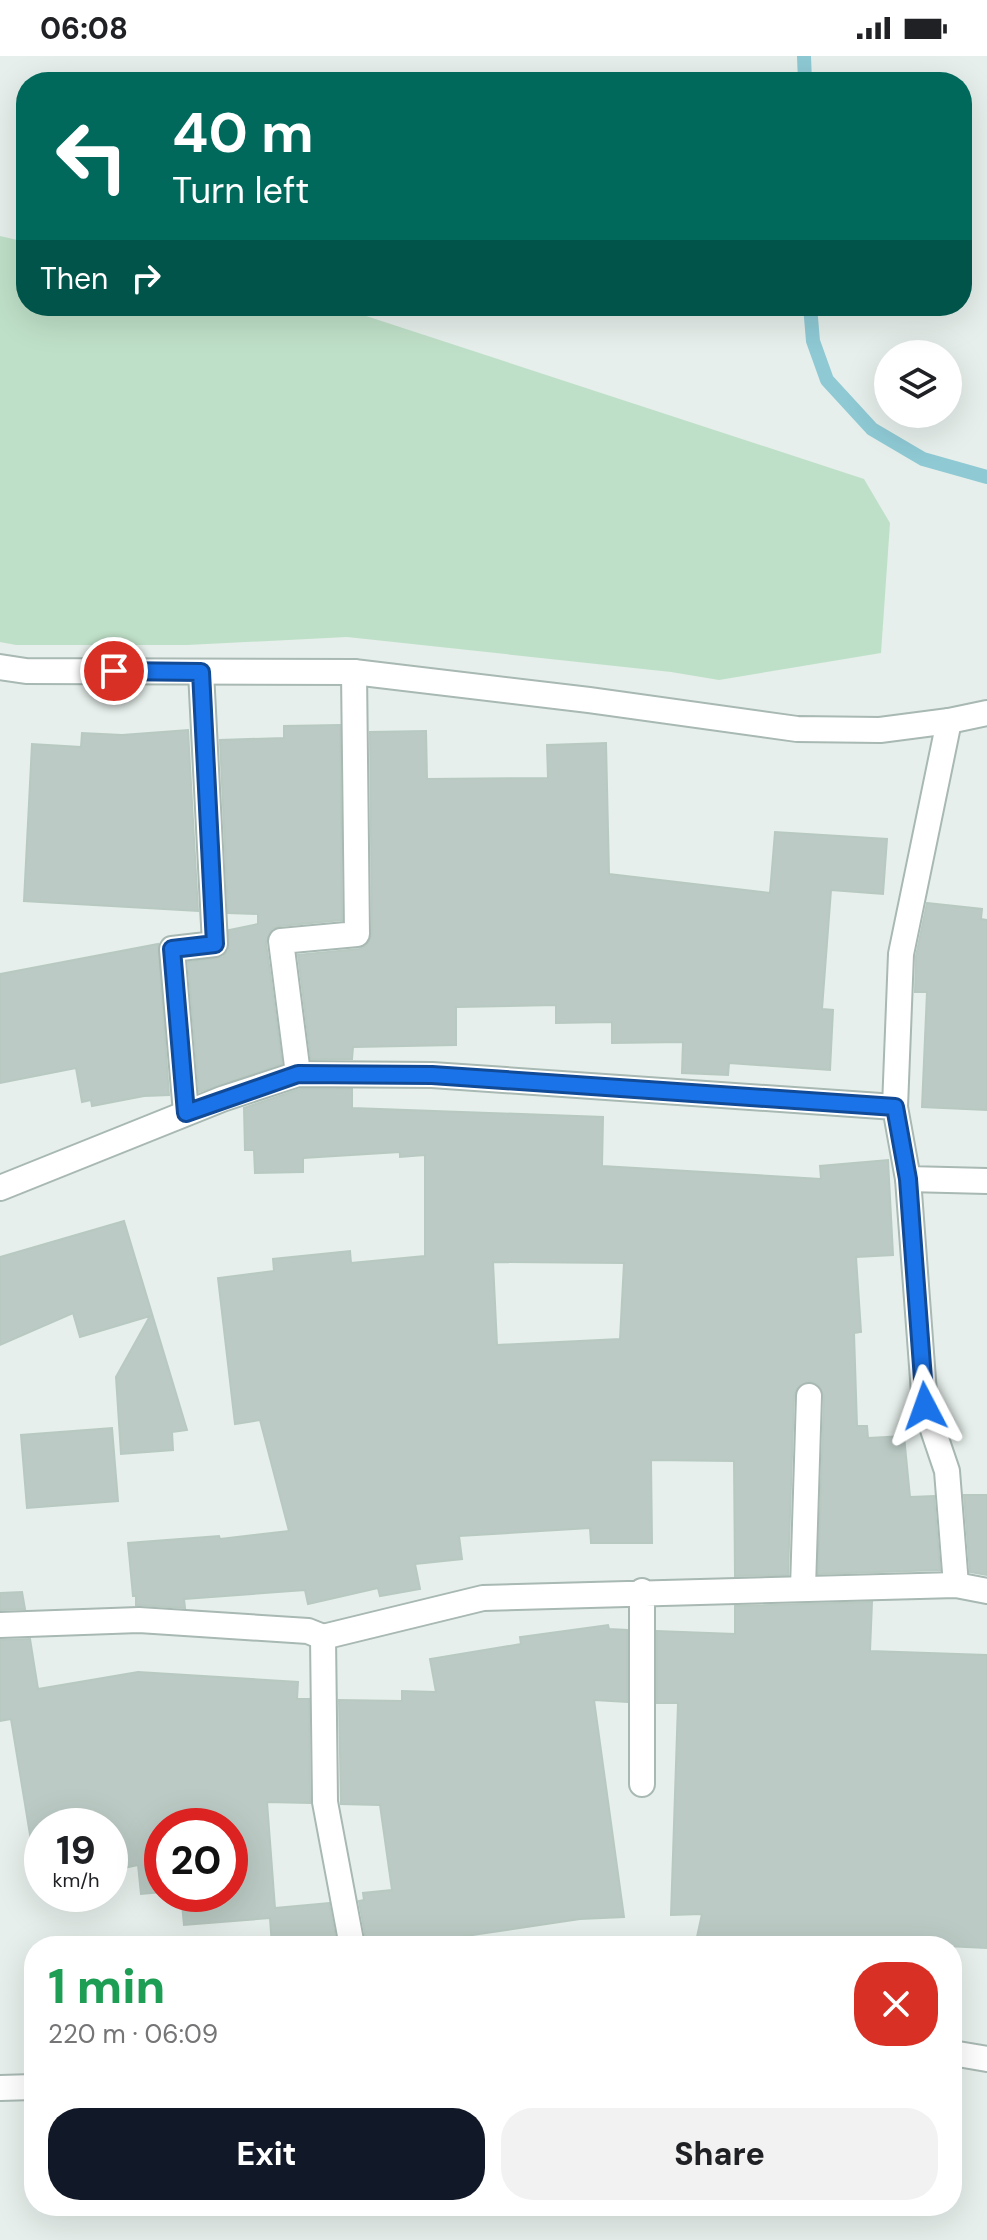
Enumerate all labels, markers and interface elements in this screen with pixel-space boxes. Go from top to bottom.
text: 06:08 [40,9,128,48]
text: 40 m [172,96,314,169]
icon: left [40,104,144,208]
text: Turn left [172,167,309,214]
icon: right [124,256,168,300]
text: Then [40,259,108,298]
map controls [874,340,962,428]
button: layers [874,340,962,428]
pin [80,637,148,705]
icon: arrive [92,649,136,693]
position arrow [883,1364,967,1448]
speed limit sign: 20 [144,1808,248,1912]
text: 19 [56,1824,96,1876]
text: km/h [52,1867,100,1893]
text: 1 min [48,1955,165,2018]
button: close [854,1962,938,2046]
text: 220 m · 06:09 [48,2017,218,2051]
button: Exit [48,2108,485,2200]
button: Share [501,2108,938,2200]

